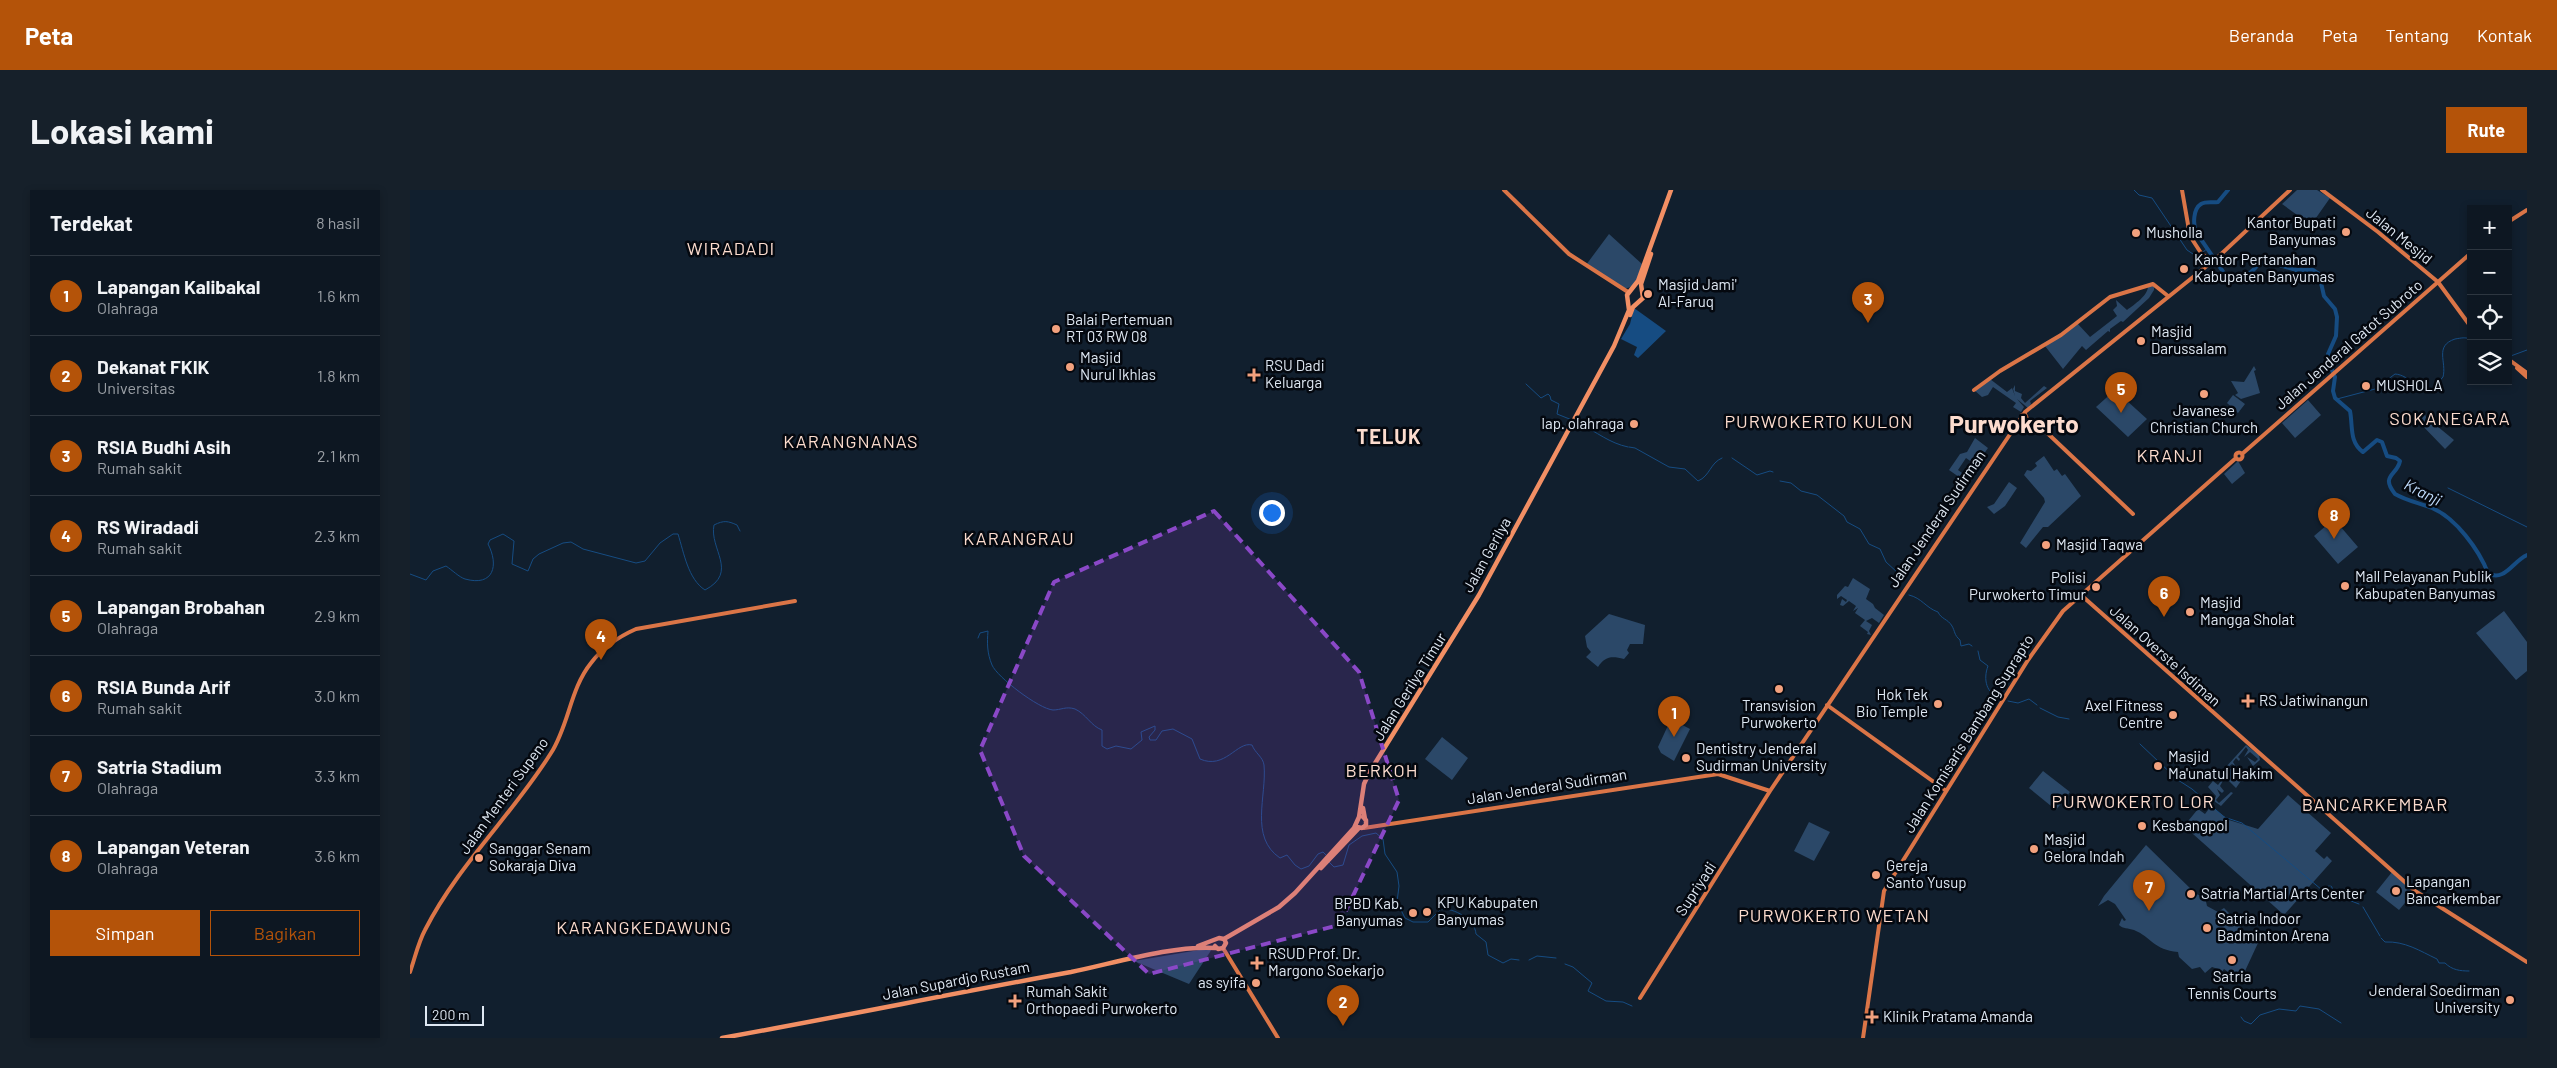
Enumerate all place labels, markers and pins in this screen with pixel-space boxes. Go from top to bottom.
place label: Kantor Bupati Banyumas [2247,213,2336,248]
place label: Musholla [2146,223,2203,241]
marker: Kantor Bupati Banyumas [2340,226,2352,238]
marker: Musholla [2130,227,2142,239]
place label: Kantor Pertanahan Kabupaten Banyumas [2194,250,2334,285]
marker: Kantor Pertanahan Kabupaten Banyumas [2178,263,2190,275]
place label: Masjid Jami' Al-Faruq [1658,275,1737,310]
pin: 3 [1852,282,1884,323]
marker: Masjid Jami' Al-Faruq [1642,288,1654,300]
place label: Balai Pertemuan RT 03 RW 08 [1066,310,1173,345]
place label: Masjid Darussalam [2151,322,2227,357]
marker: Balai Pertemuan RT 03 RW 08 [1050,323,1062,335]
marker: Masjid Darussalam [2135,335,2147,347]
place label: Masjid Nurul Ikhlas [1080,348,1156,383]
place label: RSU Dadi Keluarga [1265,356,1325,391]
marker: Masjid Nurul Ikhlas [1064,361,1076,373]
marker: RSU Dadi Keluarga [1247,368,1261,382]
pin: 5 [2105,372,2137,413]
place label: MUSHOLA [2376,376,2443,394]
marker: MUSHOLA [2360,380,2372,392]
marker: Javanese Christian Church [2198,388,2210,400]
place label: Javanese Christian Church [2150,401,2258,436]
place label: lap. olahraga [1542,414,1624,432]
marker: lap. olahraga [1628,418,1640,430]
pin: 8 [2318,498,2350,539]
place label: Masjid Taqwa [2056,535,2143,553]
marker: Masjid Taqwa [2040,539,2052,551]
place label: Mall Pelayanan Publik Kabupaten Banyumas [2355,567,2495,602]
place label: Polisi Purwokerto Timur [1969,568,2087,603]
pin: 6 [2148,576,2180,617]
marker: Mall Pelayanan Publik Kabupaten Banyumas [2339,580,2351,592]
marker: Polisi Purwokerto Timur [2090,581,2102,593]
place label: Masjid Mangga Sholat [2200,593,2295,628]
marker: Masjid Mangga Sholat [2184,606,2196,618]
pin: 4 [585,619,617,660]
marker: Transvision Purwokerto [1773,683,1785,695]
place label: Hok Tek Bio Temple [1856,685,1928,720]
place label: RS Jatiwinangun [2259,691,2368,709]
marker: RS Jatiwinangun [2241,694,2255,708]
pin: 1 [1658,696,1690,737]
place label: Transvision Purwokerto [1741,696,1817,731]
place label: Axel Fitness Centre [2085,696,2163,731]
marker: Hok Tek Bio Temple [1932,698,1944,710]
marker: Axel Fitness Centre [2167,709,2179,721]
place label: Dentistry Jenderal Sudirman University [1696,739,1827,774]
place label: Masjid Ma'unatul Hakim [2168,747,2273,782]
marker: Dentistry Jenderal Sudirman University [1680,752,1692,764]
marker: Masjid Ma'unatul Hakim [2152,760,2164,772]
place label: Kesbangpol [2152,816,2228,834]
marker: Kesbangpol [2136,820,2148,832]
place label: Masjid Gelora Indah [2044,830,2125,865]
place label: Sanggar Senam Sokaraja Diva [489,839,591,874]
marker: Masjid Gelora Indah [2028,843,2040,855]
marker: Sanggar Senam Sokaraja Diva [473,852,485,864]
place label: Gereja Santo Yusup [1886,856,1967,891]
marker: Gereja Santo Yusup [1870,869,1882,881]
pin: 7 [2133,870,2165,911]
place label: Lapangan Bancarkembar [2406,872,2501,907]
place label: Satria Martial Arts Center [2201,884,2365,902]
marker: Lapangan Bancarkembar [2390,885,2402,897]
marker: Satria Martial Arts Center [2185,888,2197,900]
place label: KPU Kabupaten Banyumas [1437,893,1538,928]
place label: BPBD Kab. Banyumas [1334,894,1403,929]
marker: KPU Kabupaten Banyumas [1421,906,1433,918]
marker: BPBD Kab. Banyumas [1407,907,1419,919]
place label: Satria Indoor Badminton Arena [2217,909,2329,944]
marker: Satria Indoor Badminton Arena [2201,922,2213,934]
place label: RSUD Prof. Dr. Margono Soekarjo [1268,944,1384,979]
marker: Satria Tennis Courts [2226,954,2238,966]
marker: RSUD Prof. Dr. Margono Soekarjo [1250,956,1264,970]
place label: Satria Tennis Courts [2187,967,2277,1002]
place label: as syifa [1198,973,1246,991]
marker: as syifa [1250,977,1262,989]
place label: Jenderal Soedirman University [2369,981,2500,1016]
place label: Rumah Sakit Orthopaedi Purwokerto [1026,982,1177,1017]
pin: 2 [1327,985,1359,1026]
marker: Rumah Sakit Orthopaedi Purwokerto [1008,994,1022,1008]
marker: Jenderal Soedirman University [2504,994,2516,1006]
place label: Klinik Pratama Amanda [1883,1007,2033,1025]
marker: Klinik Pratama Amanda [1865,1010,1879,1024]

